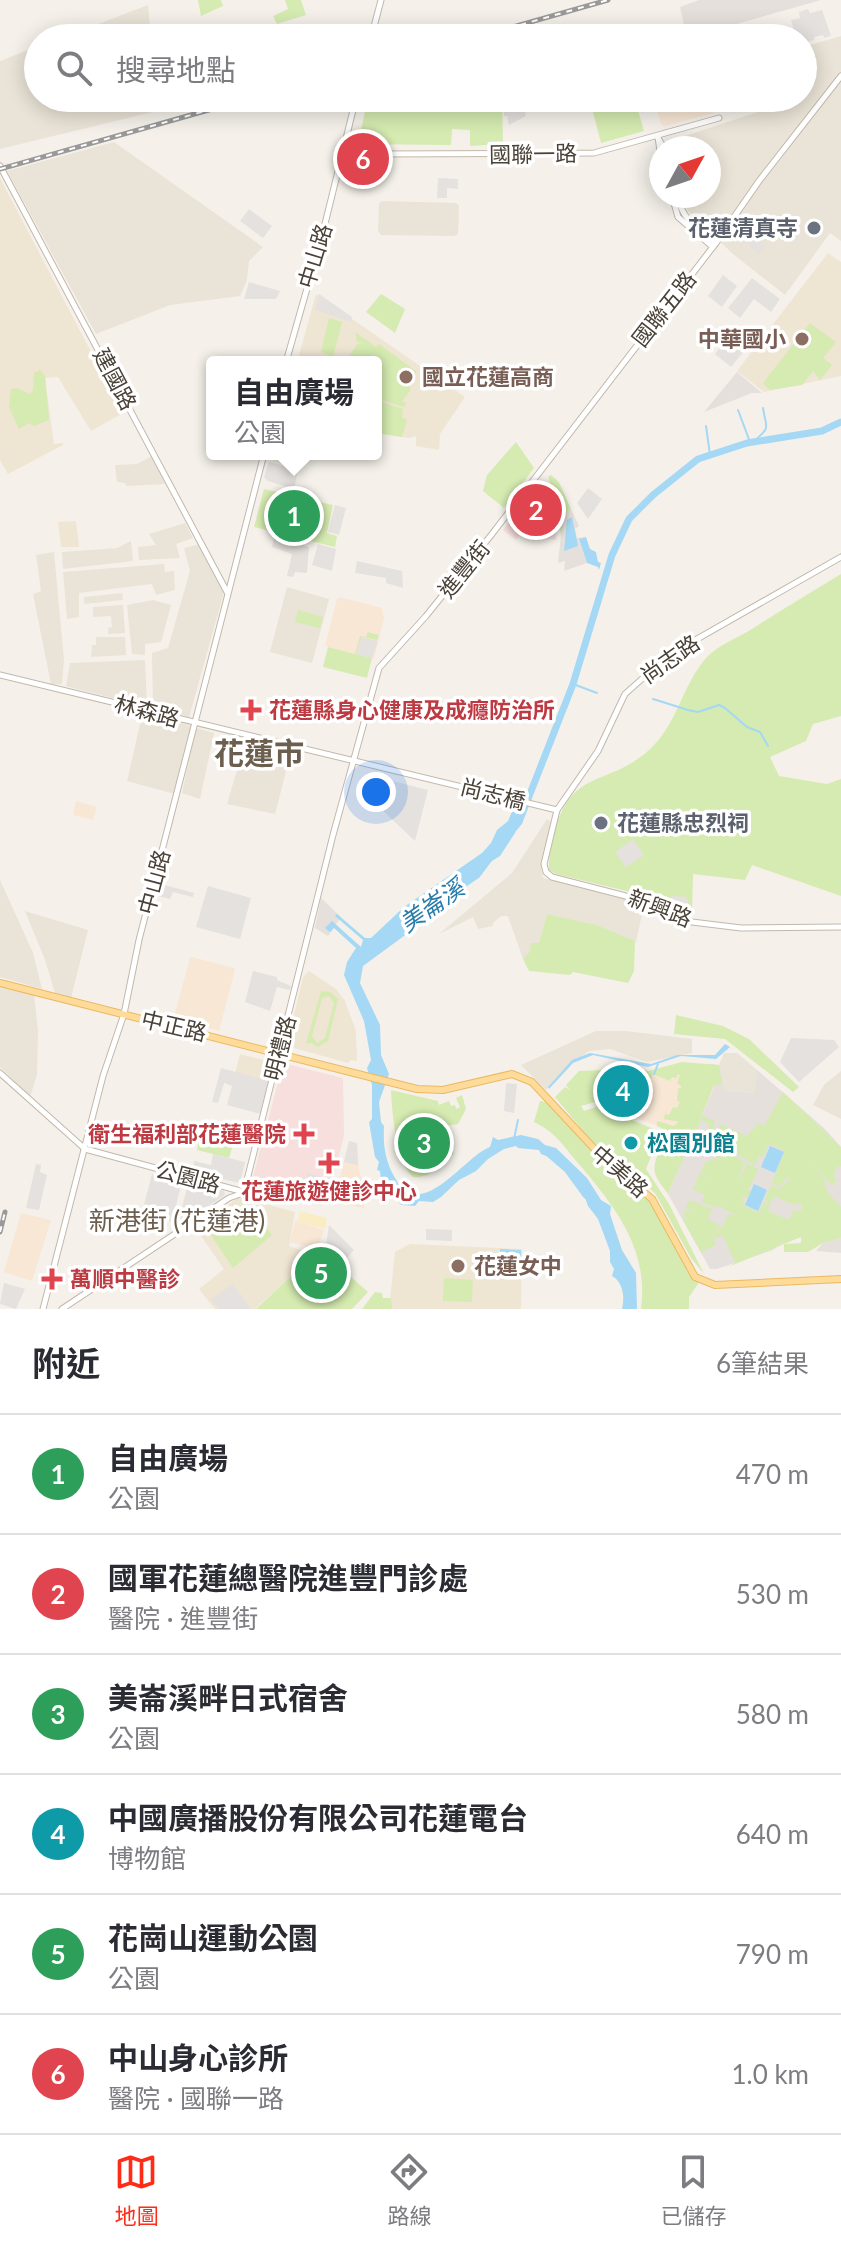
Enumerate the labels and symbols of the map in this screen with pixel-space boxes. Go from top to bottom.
pin: 6 [337,129,389,189]
north arrow [649,136,721,208]
street label: 國聯一路 [489,139,577,168]
place label: 花蓮清真寺 [688,214,798,241]
marker: 花蓮清真寺 [805,219,823,237]
street label: 中山路 [292,220,337,291]
street label: 國聯五路 [626,266,701,352]
place label: 中華國小 [698,325,786,352]
marker: 中華國小 [793,330,811,348]
street label: 建國路 [88,343,143,414]
place label: 國立花蓮高商 [422,363,554,390]
marker: 國立花蓮高商 [397,368,415,386]
pin: 2 [510,480,562,540]
pin: 1 [268,486,320,546]
street label: 進豐街 [432,535,495,603]
street label: 尚志路 [635,629,704,689]
street label: 林森路 [112,689,183,732]
place label: 花蓮縣身心健康及成癮防治所 [269,696,555,723]
marker: 花蓮縣身心健康及成癮防治所 [240,699,262,721]
district label: 花蓮市 [214,734,304,770]
your location [356,772,396,812]
street label: 尚志橋 [458,772,528,815]
place label: 花蓮縣忠烈祠 [617,809,749,836]
marker: 花蓮縣忠烈祠 [592,814,610,832]
street label: 中山路 [132,846,175,917]
water label: 美崙溪 [393,871,471,937]
street label: 新興路 [625,883,696,932]
street label: 中正路 [139,1005,209,1046]
street label: 明禮路 [258,1013,301,1083]
pin: 4 [597,1061,649,1121]
pin: 3 [398,1113,450,1173]
place label: 衛生福利部花蓮醫院 [88,1120,286,1147]
marker: 衛生福利部花蓮醫院 [293,1123,315,1145]
place label: 松園別館 [647,1129,735,1156]
marker: 松園別館 [622,1134,640,1152]
street label: 中美路 [587,1139,654,1202]
marker: 花蓮旅遊健診中心 [318,1152,340,1174]
street label: 公園路 [153,1155,224,1198]
place label: 花蓮旅遊健診中心 [241,1177,417,1204]
district label: 新港街 (花蓮港) [89,1204,265,1236]
pin: 5 [295,1243,347,1303]
place label: 花蓮女中 [474,1252,562,1279]
marker: 花蓮女中 [449,1257,467,1275]
place label: 萬順中醫診 [70,1265,180,1292]
marker: 萬順中醫診 [41,1268,63,1290]

